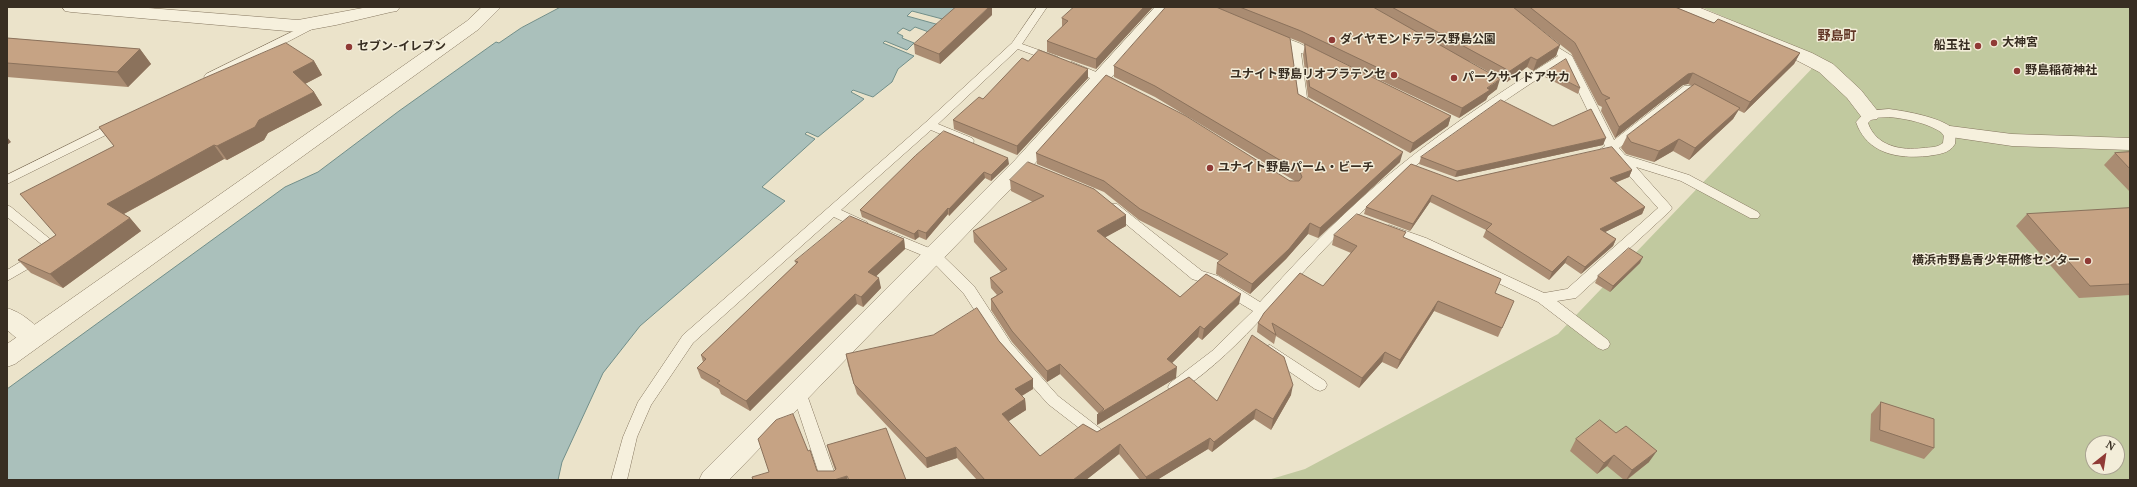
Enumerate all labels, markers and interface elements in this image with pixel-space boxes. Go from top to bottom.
district label: 野島町 [1818,28,1856,44]
place label: ダイヤモンドテラス野島公園 [1340,33,1496,47]
marker: ダイヤモンドテラス野島公園 [1327,35,1337,45]
place label: 大神宮 [2002,36,2038,50]
marker: 大神宮 [1989,38,1999,48]
place label: 船玉社 [1934,39,1970,53]
place label: セブン-イレブン [357,40,446,54]
marker: 船玉社 [1973,41,1983,51]
marker: セブン-イレブン [344,42,354,52]
place label: 野島稲荷神社 [2025,64,2097,78]
marker: 野島稲荷神社 [2012,66,2022,76]
place label: ユナイト野島リオプラテンセ [1230,68,1386,82]
marker: ユナイト野島リオプラテンセ [1389,70,1399,80]
place label: パークサイドアサカ [1462,71,1570,85]
marker: パークサイドアサカ [1449,73,1459,83]
place label: ユナイト野島パーム・ビーチ [1218,161,1374,175]
marker: ユナイト野島パーム・ビーチ [1205,163,1215,173]
place label: 横浜市野島青少年研修センター [1912,254,2080,268]
marker: 横浜市野島青少年研修センター [2083,256,2093,266]
north arrow [2085,435,2125,475]
text: N [2103,437,2118,454]

